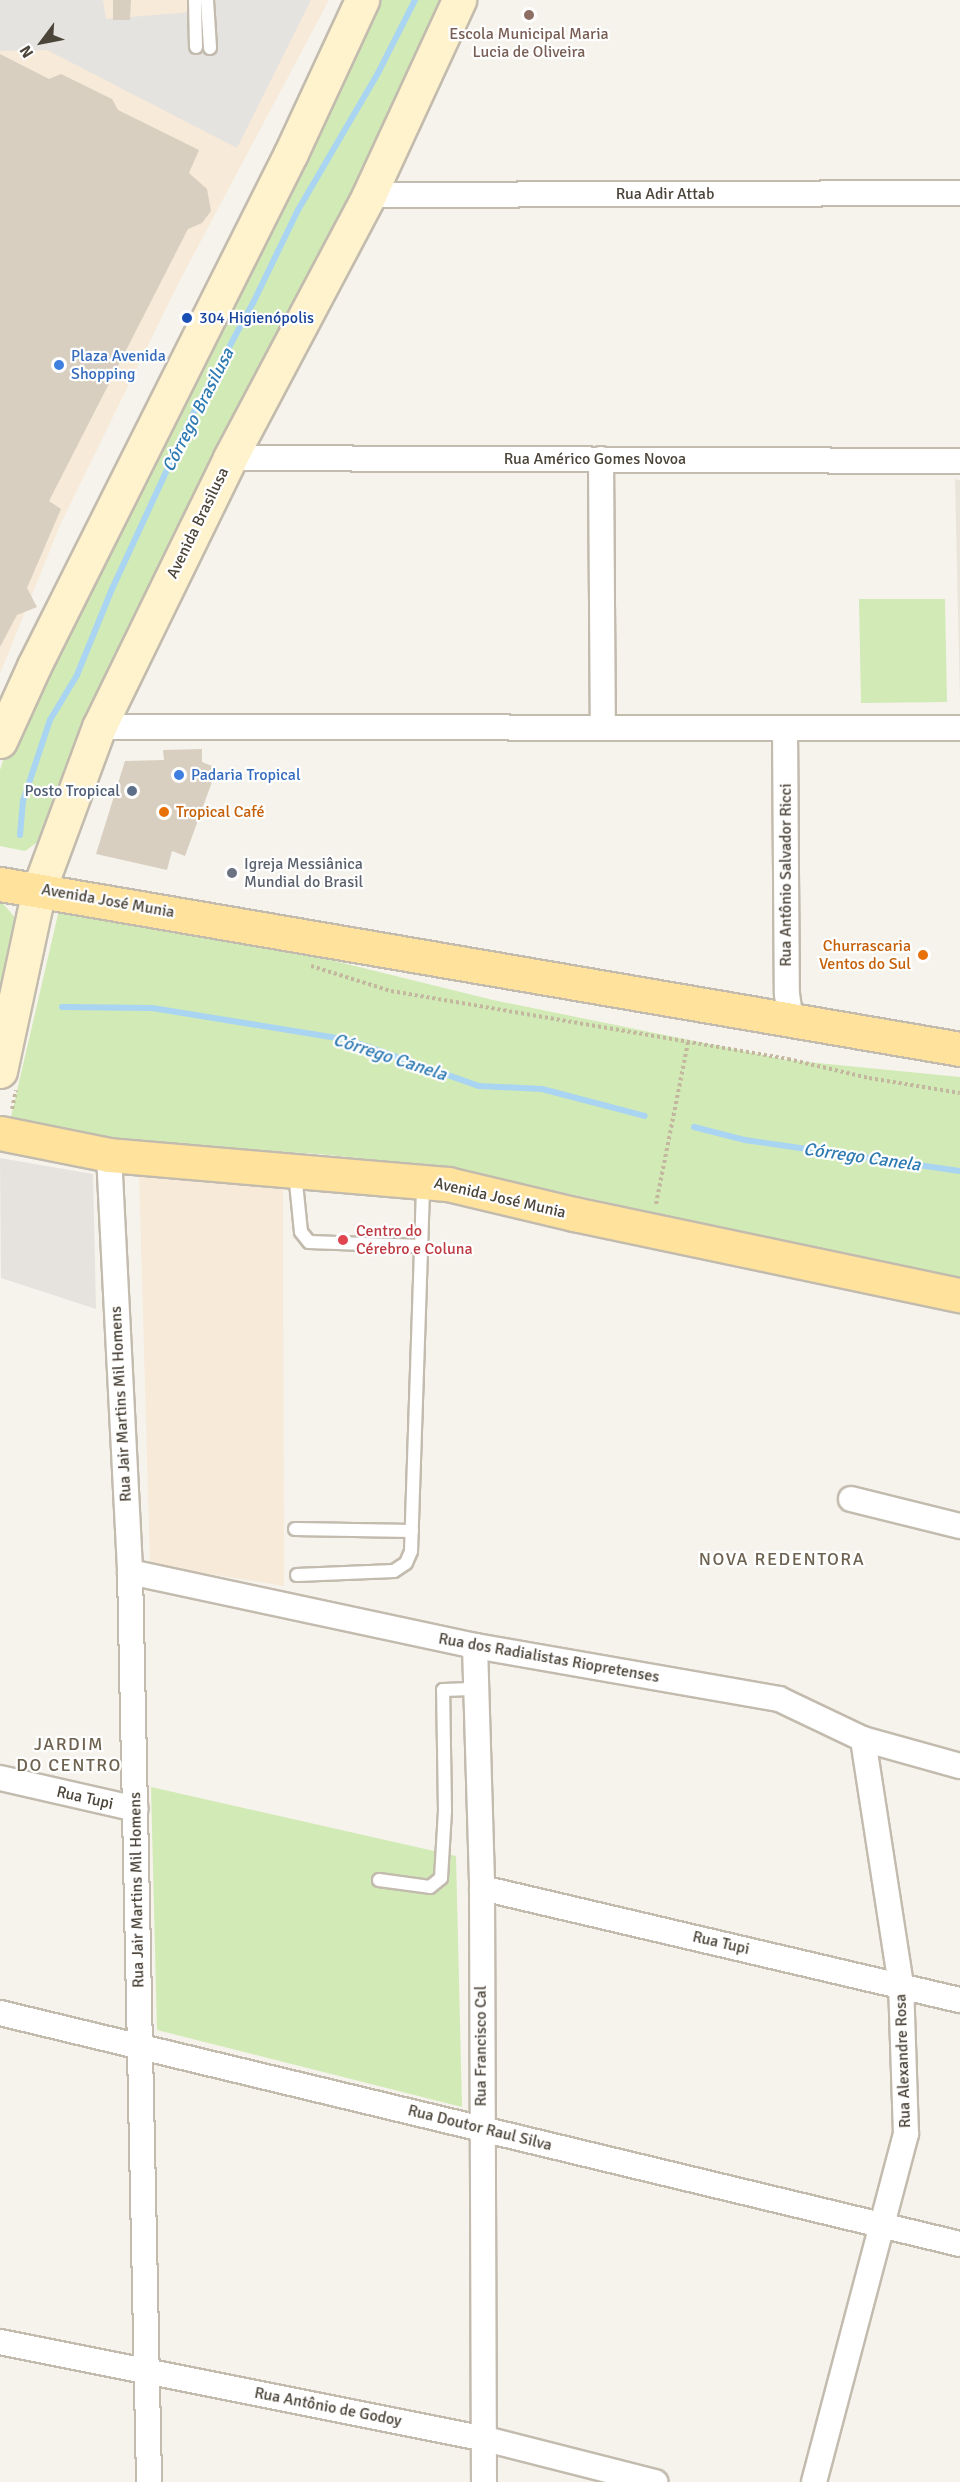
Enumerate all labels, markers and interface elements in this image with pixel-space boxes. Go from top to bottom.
marker: Escola Municipal Maria Lucia de Oliveira [522,8,536,22]
north arrow [12,12,72,72]
place label: Escola Municipal Maria Lucia de Oliveira [449,24,609,62]
text: N [15,42,38,62]
street label: Rua Adir Attab [616,184,714,204]
place label: 304 Higienópolis [199,308,314,328]
marker: 304 Higienópolis [180,311,194,325]
water label: Córrego Brasilusa [158,345,238,475]
place label: Plaza Avenida Shopping [71,346,166,384]
marker: Plaza Avenida Shopping [52,358,66,372]
street label: Rua Américo Gomes Novoa [504,449,686,469]
street label: Avenida Brasilusa [163,464,233,582]
place label: Padaria Tropical [191,765,301,785]
marker: Padaria Tropical [172,768,186,782]
place label: Posto Tropical [25,781,120,801]
street label: Rua Antônio Salvador Ricci [776,783,796,967]
marker: Posto Tropical [125,784,139,798]
place label: Tropical Café [176,802,265,822]
marker: Tropical Café [157,805,171,819]
place label: Igreja Messiânica Mundial do Brasil [244,854,363,892]
marker: Igreja Messiânica Mundial do Brasil [225,866,239,880]
street label: Avenida José Munia [40,880,176,922]
place label: Churrascaria Ventos do Sul [819,936,911,974]
marker: Churrascaria Ventos do Sul [916,948,930,962]
water label: Córrego Canela [331,1029,449,1085]
water label: Córrego Canela [802,1138,922,1176]
street label: Avenida José Munia [432,1174,568,1222]
place label: Centro do Cérebro e Coluna [356,1221,473,1259]
marker: Centro do Cérebro e Coluna [334,1231,352,1249]
street label: Rua Jair Martins Mil Homens [106,1306,136,1502]
district label: NOVA REDENTORA [699,1548,865,1570]
street label: Rua dos Radialistas Riopretenses [437,1629,661,1687]
district label: JARDIM DO CENTRO [16,1734,122,1776]
street label: Rua Tupi [55,1782,115,1814]
street label: Rua Jair Martins Mil Homens [126,1792,148,1988]
street label: Rua Tupi [691,1927,751,1959]
street label: Rua Francisco Cal [471,1986,491,2106]
street label: Rua Alexandre Rosa [891,1994,915,2128]
street label: Rua Doutor Raul Silva [406,2101,554,2155]
street label: Rua Antônio de Godoy [253,2383,403,2431]

